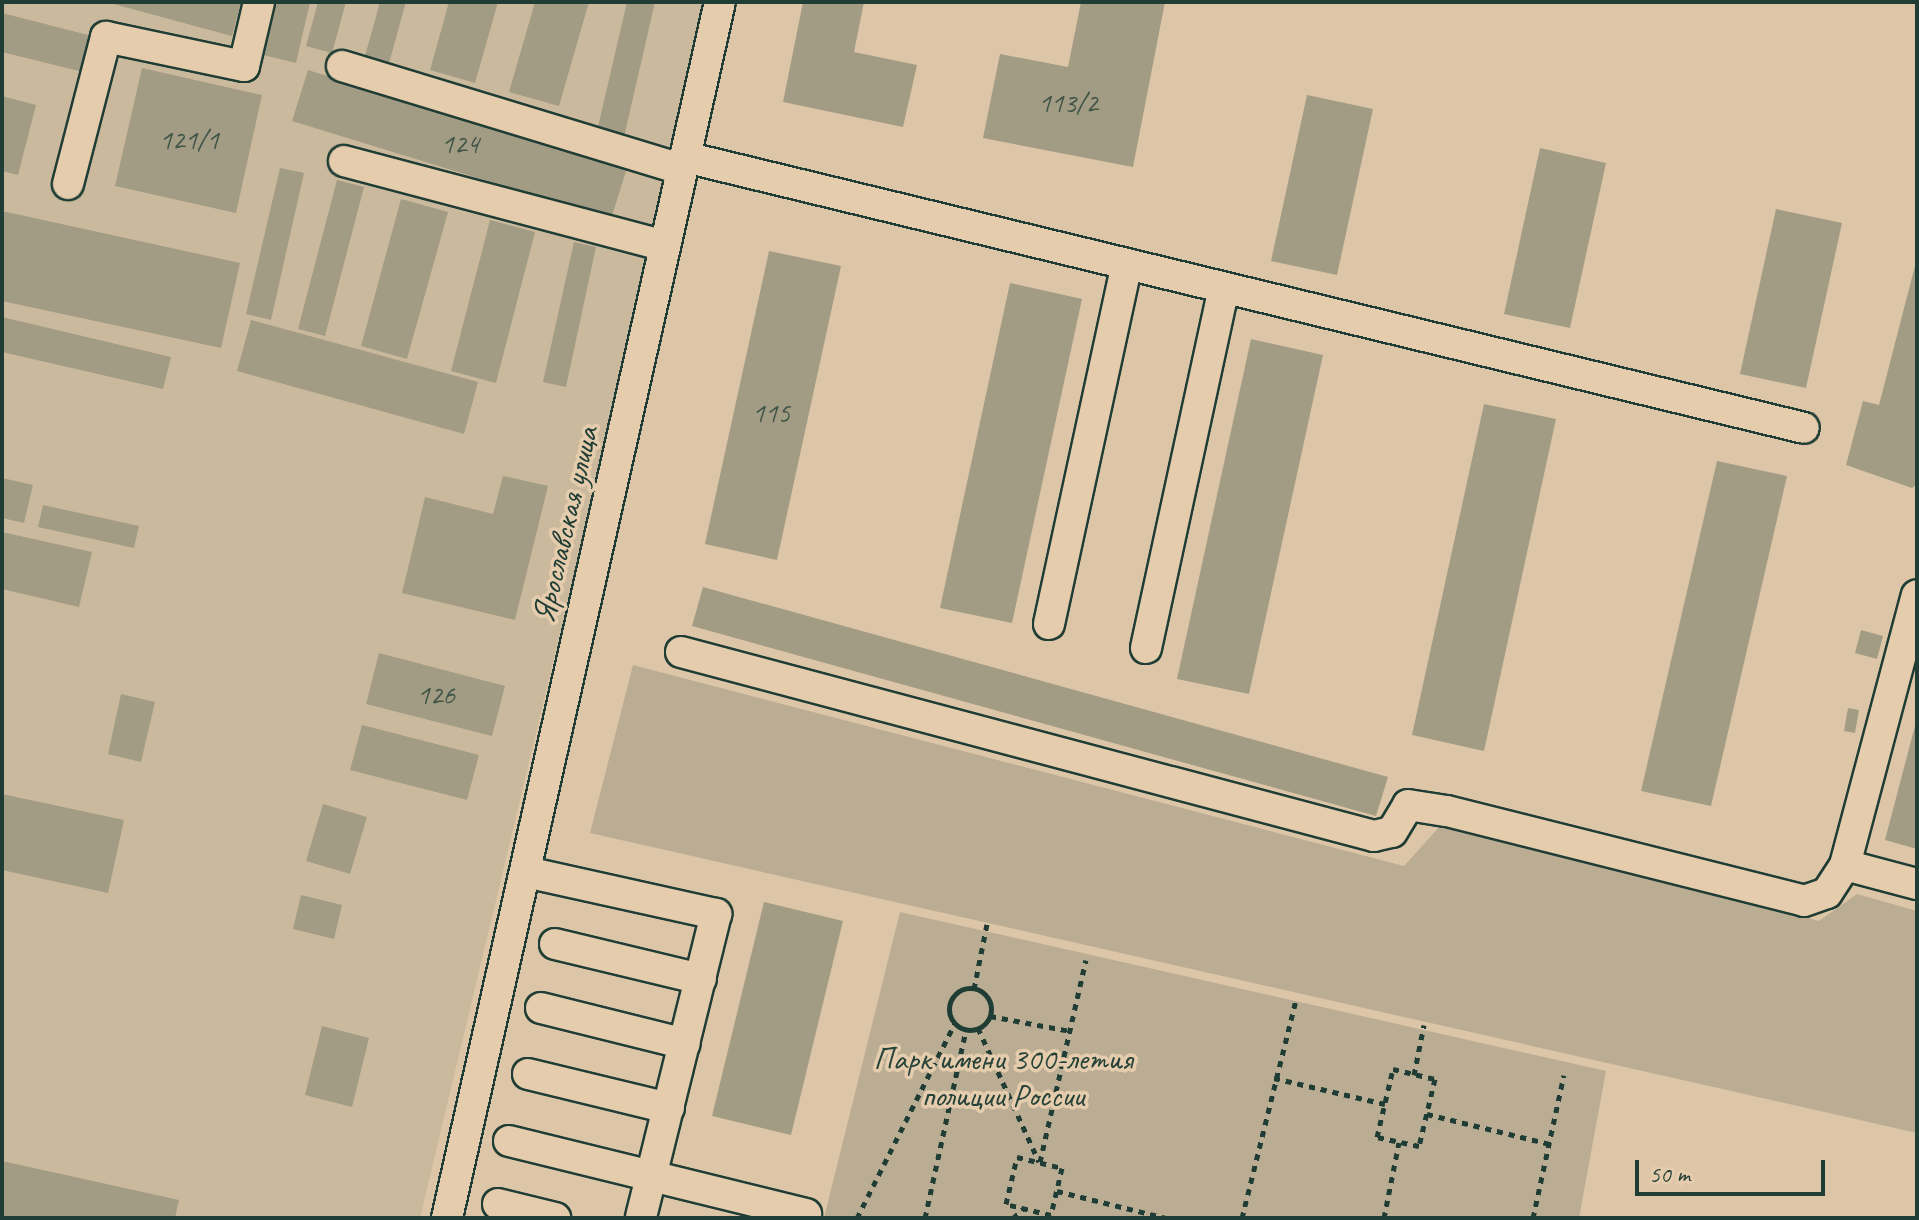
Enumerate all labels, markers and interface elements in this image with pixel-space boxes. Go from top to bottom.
house number: 113/2 [1038,86,1098,120]
house number: 121/1 [159,123,219,157]
house number: 124 [441,127,479,161]
house number: 115 [752,396,790,430]
street label: Ярославская улица [525,422,607,628]
house number: 126 [417,678,455,712]
park label: Парк имени 300-летия полиции России [875,1041,1131,1116]
scale bar [1639,1144,1829,1194]
text: 50 m [1649,1159,1690,1189]

